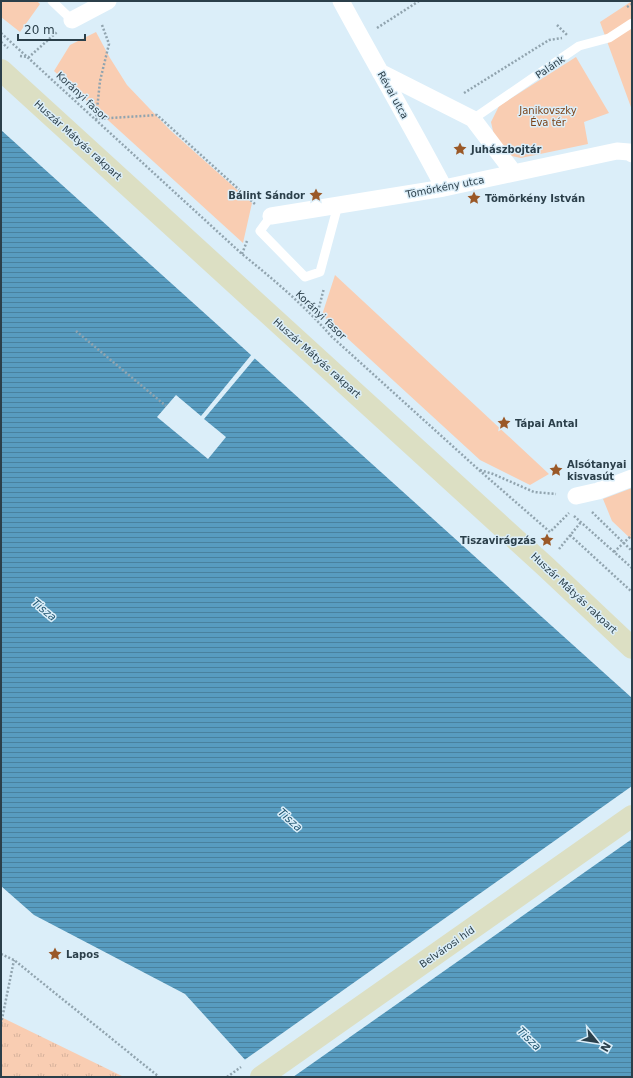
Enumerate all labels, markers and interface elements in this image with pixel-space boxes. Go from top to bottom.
scale bar [18,16,85,42]
text: 20 m [24,23,55,37]
street label: Palánk [533,53,567,81]
street label: Révai utca [375,69,411,121]
street label: Korányi fasor [54,70,110,123]
street label: Huszár Mátyás rakpart [32,98,124,182]
park label: Janikovszky Éva tér [518,105,577,128]
place icon: Juhászbojtár [452,141,468,157]
place label: Juhászbojtár [470,144,541,155]
street label: Tömörkény utca [404,174,485,200]
place icon: Bálint Sándor [308,187,324,203]
place label: Bálint Sándor [228,190,305,201]
place icon: Tömörkény István [466,190,482,206]
place label: Tömörkény István [485,193,585,204]
street label: Korányi fasor [294,288,349,342]
street label: Huszár Mátyás rakpart [271,316,363,400]
place icon: Tápai Antal [496,415,512,431]
place label: Tápai Antal [515,418,578,429]
place label: Alsótanyai kisvasút [567,459,626,482]
place icon: Alsótanyai kisvasút [548,462,564,478]
place icon: Tiszavirágzás [539,532,555,548]
place label: Tiszavirágzás [460,535,536,546]
street label: Huszár Mátyás rakpart [529,550,619,636]
water label: Tisza [29,596,59,624]
water label: Tisza [275,806,305,834]
street label: Belvárosi híd [417,924,477,970]
place icon: Lapos [47,946,63,962]
place label: Lapos [66,949,99,960]
north arrow [577,1022,617,1062]
water label: Tisza [514,1025,544,1054]
text: N [597,1040,613,1054]

